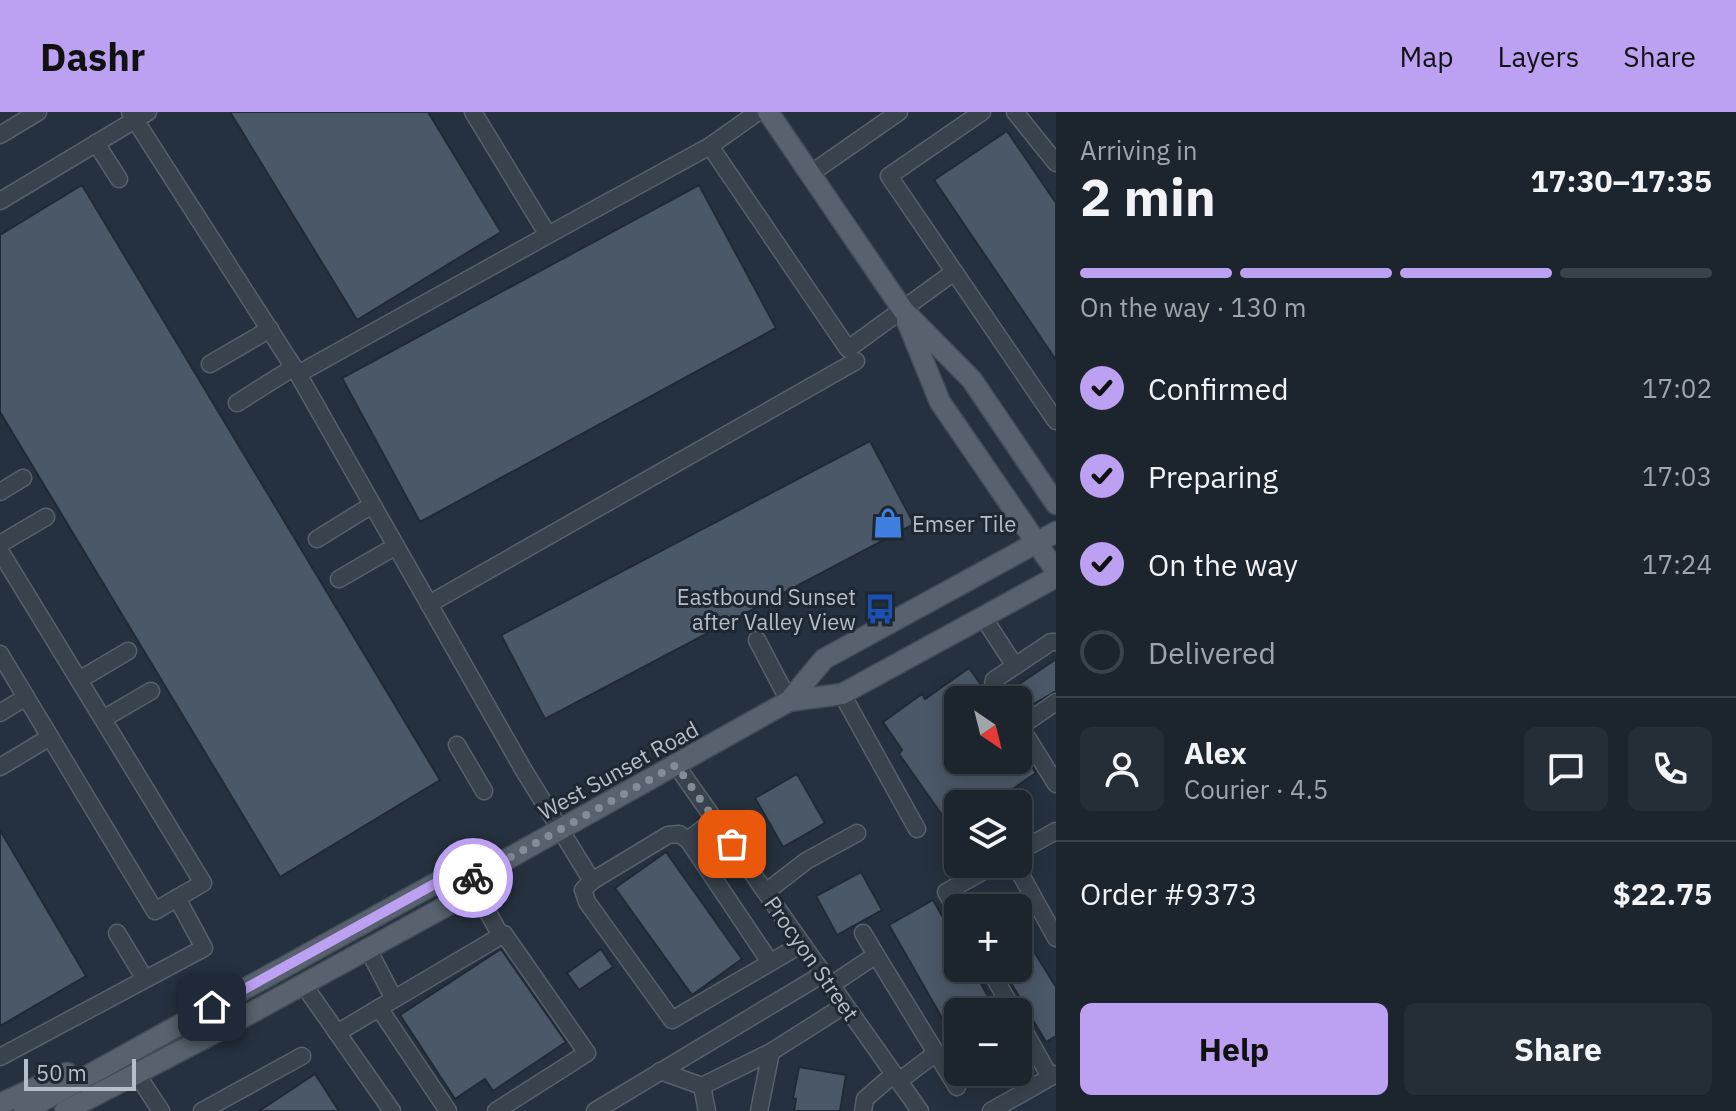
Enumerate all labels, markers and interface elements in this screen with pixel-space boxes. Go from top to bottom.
text: Dashr [40,32,145,81]
text: Map [1399,38,1453,75]
text: Layers [1497,38,1579,75]
text: Share [1623,38,1696,75]
text: Arriving in [1080,133,1197,167]
text: 17:30–17:35 [1531,161,1712,200]
text: 2 min [1080,163,1216,230]
text: On the way · 130 m [1080,290,1306,324]
icon: check [1080,366,1124,410]
text: Confirmed [1148,369,1289,408]
text: 17:02 [1642,371,1712,405]
icon: check [1080,454,1124,498]
text: Preparing [1148,457,1278,496]
text: 17:03 [1642,459,1712,493]
shop icon: Emser Tile [871,506,905,540]
place label: Emser Tile [912,509,1016,538]
icon: check [1080,542,1124,586]
text: On the way [1148,545,1298,584]
text: 17:24 [1642,547,1712,581]
place label: Eastbound Sunset after Valley View [677,582,856,636]
bus stop icon: Eastbound Sunset after Valley View [863,592,897,626]
text: Delivered [1148,633,1276,672]
north arrow [944,686,1032,774]
map controls [944,686,1032,1086]
street label: West Sunset Road [533,714,703,826]
button: person [1080,727,1164,811]
button: chat [1524,727,1608,811]
button: phone [1628,727,1712,811]
text: Alex [1184,733,1247,772]
text: Courier · 4.5 [1184,772,1328,806]
button: layers [944,790,1032,878]
pin [698,810,766,878]
icon: bag [710,822,754,866]
courier [433,838,513,918]
icon: bike [451,856,495,900]
text: Order #9373 [1080,874,1257,913]
text: $22.75 [1613,874,1712,913]
street label: Procyon Street [758,890,866,1026]
button: + [944,894,1032,982]
pin [178,973,246,1041]
icon: home [190,985,234,1029]
button: − [944,998,1032,1086]
button: Help [1080,1003,1388,1095]
button: Share [1404,1003,1712,1095]
scale bar [24,1055,136,1091]
text: 50 m [36,1058,87,1087]

